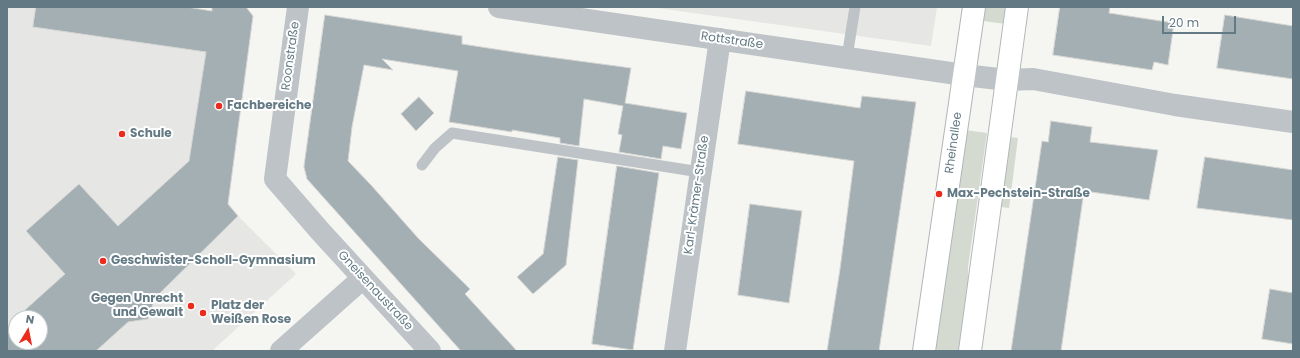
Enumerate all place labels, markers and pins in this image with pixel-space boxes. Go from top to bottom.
place label: Fachbereiche [227,99,311,113]
marker: Fachbereiche [214,101,224,111]
place label: Schule [130,127,172,141]
marker: Schule [117,129,127,139]
place label: Max-Pechstein-Straße [947,187,1090,201]
marker: Max-Pechstein-Straße [934,189,944,199]
place label: Geschwister-Scholl-Gymnasium [111,254,316,268]
marker: Geschwister-Scholl-Gymnasium [98,256,108,266]
place label: Gegen Unrecht und Gewalt [91,292,183,320]
place label: Platz der Weißen Rose [211,299,291,327]
marker: Gegen Unrecht und Gewalt [186,301,196,311]
marker: Platz der Weißen Rose [198,308,208,318]

